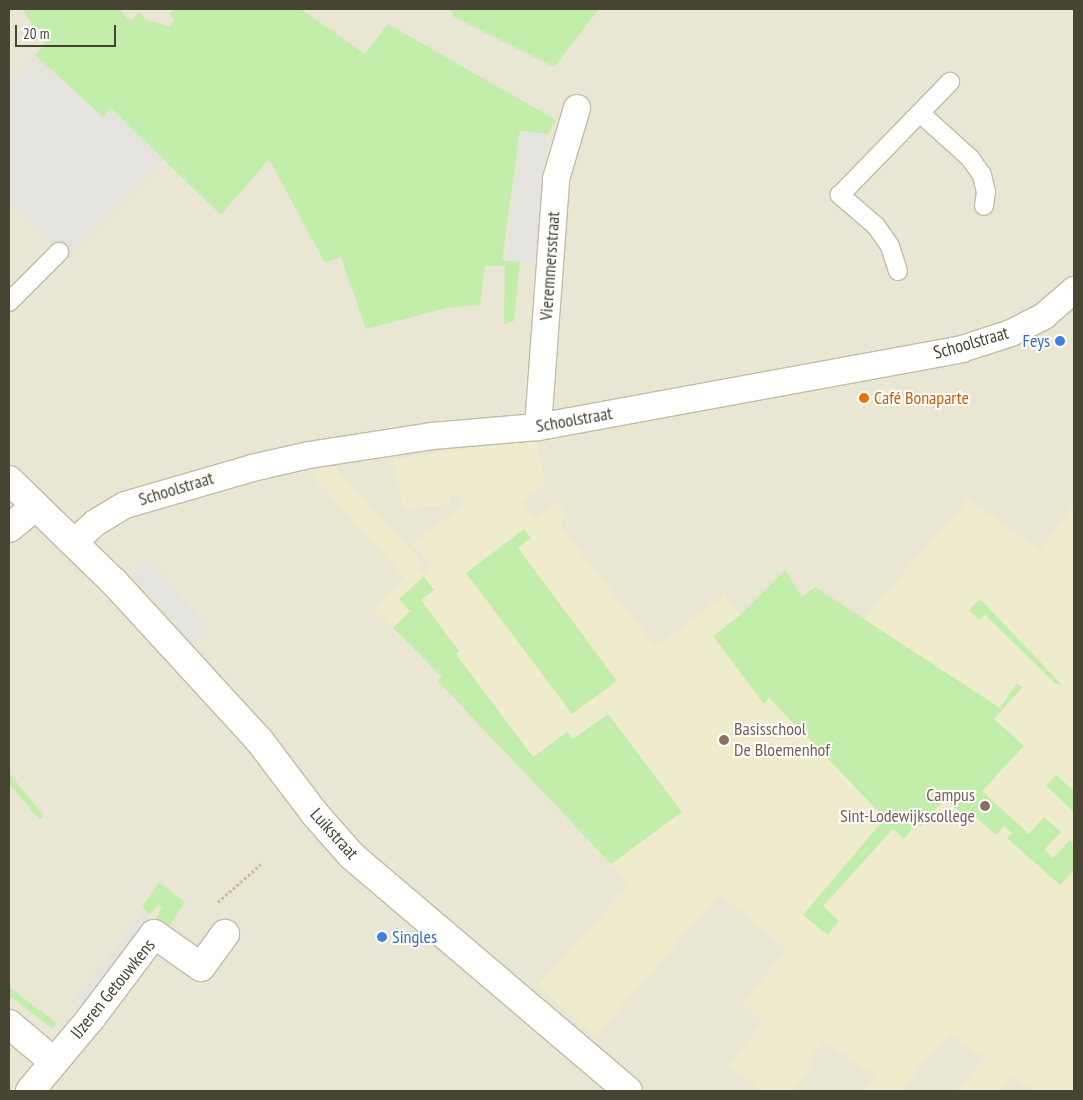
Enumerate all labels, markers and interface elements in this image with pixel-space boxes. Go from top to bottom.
scale bar [18,15,119,47]
text: 20 m [23,24,49,43]
street label: Vieremmersstraat [535,211,565,321]
street label: Schoolstraat [931,322,1011,364]
place label: Feys [1023,330,1050,352]
marker: Feys [1054,335,1066,347]
place label: Café Bonaparte [874,387,969,409]
marker: Café Bonaparte [858,392,870,404]
street label: Schoolstraat [534,403,614,437]
street label: Schoolstraat [136,467,216,511]
place label: Basisschool De Bloemenhof [734,719,830,762]
marker: Basisschool De Bloemenhof [718,734,730,746]
place label: Campus Sint-Lodewijkscollege [840,785,975,828]
marker: Campus Sint-Lodewijkscollege [979,800,991,812]
street label: Luikstraat [305,804,363,864]
place label: Singles [392,926,437,948]
marker: Singles [376,931,388,943]
street label: IJzeren Getouwkens [66,935,160,1043]

